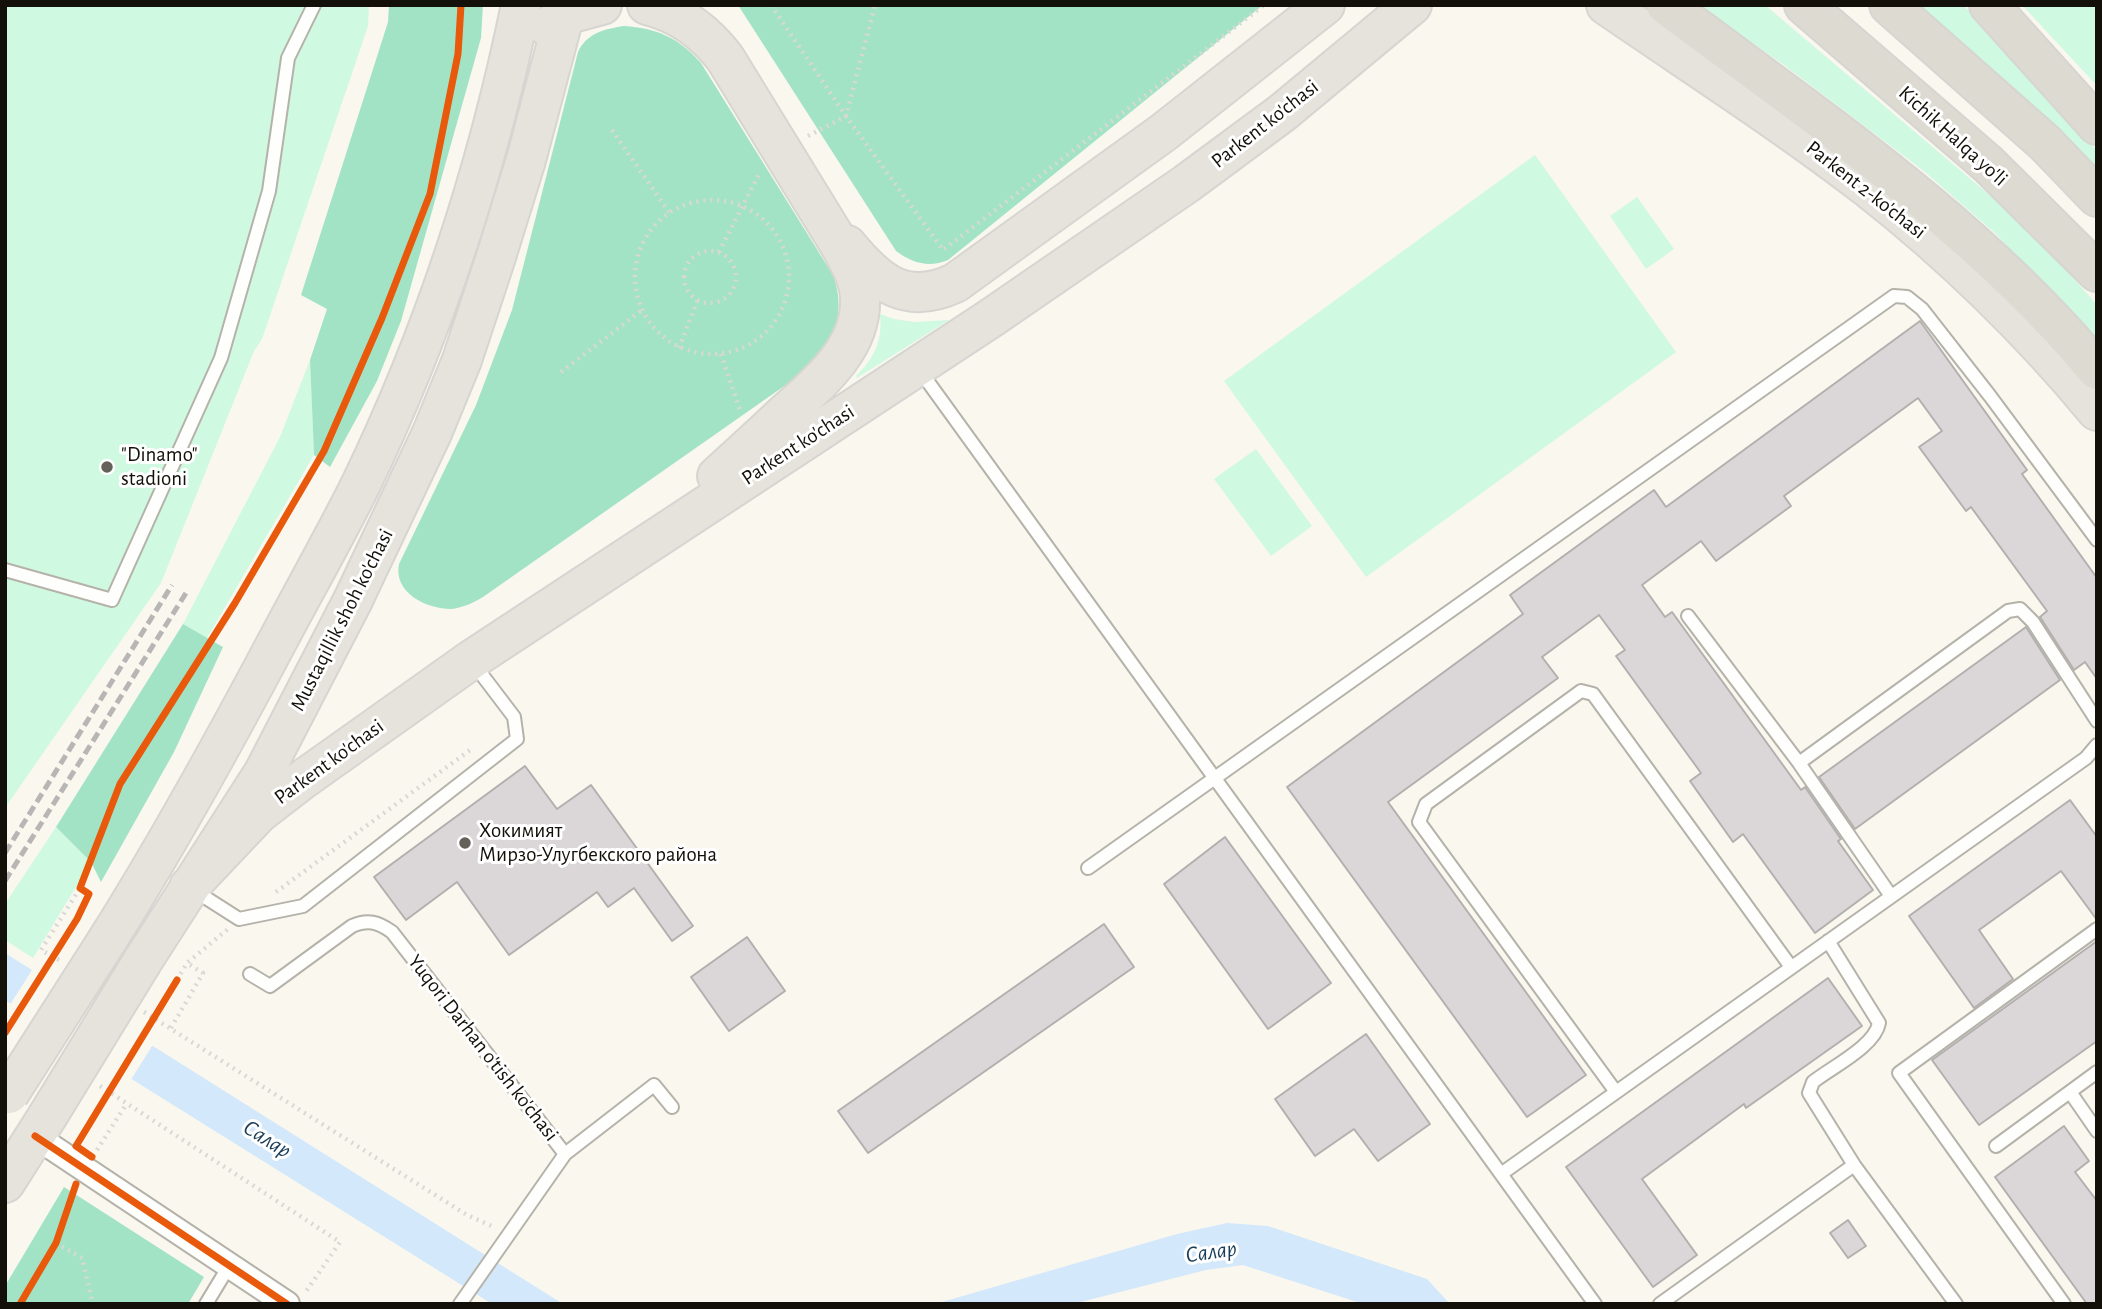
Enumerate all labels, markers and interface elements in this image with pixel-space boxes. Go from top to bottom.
street label: Parkent ko'chasi [1206,74,1324,174]
street label: Kichik Halqa yo'li [1893,80,2013,192]
street label: Parkent 2-ko'chasi [1801,135,1931,245]
street label: Parkent ko'chasi [737,399,859,491]
place label: "Dinamo" stadioni [121,442,198,492]
marker: "Dinamo" stadioni [99,459,115,475]
street label: Mustaqillik shoh ko'chasi [285,525,399,715]
street label: Parkent ko'chasi [269,714,389,810]
place label: Хокимият Мирзо-Улугбекского района [479,818,717,868]
marker: Хокимият Мирзо-Улугбекского района [457,835,473,851]
street label: Yuqori Darhan o'tish ko'chasi [402,950,564,1146]
water label: Салар [238,1114,296,1164]
water label: Салар [1184,1235,1238,1269]

